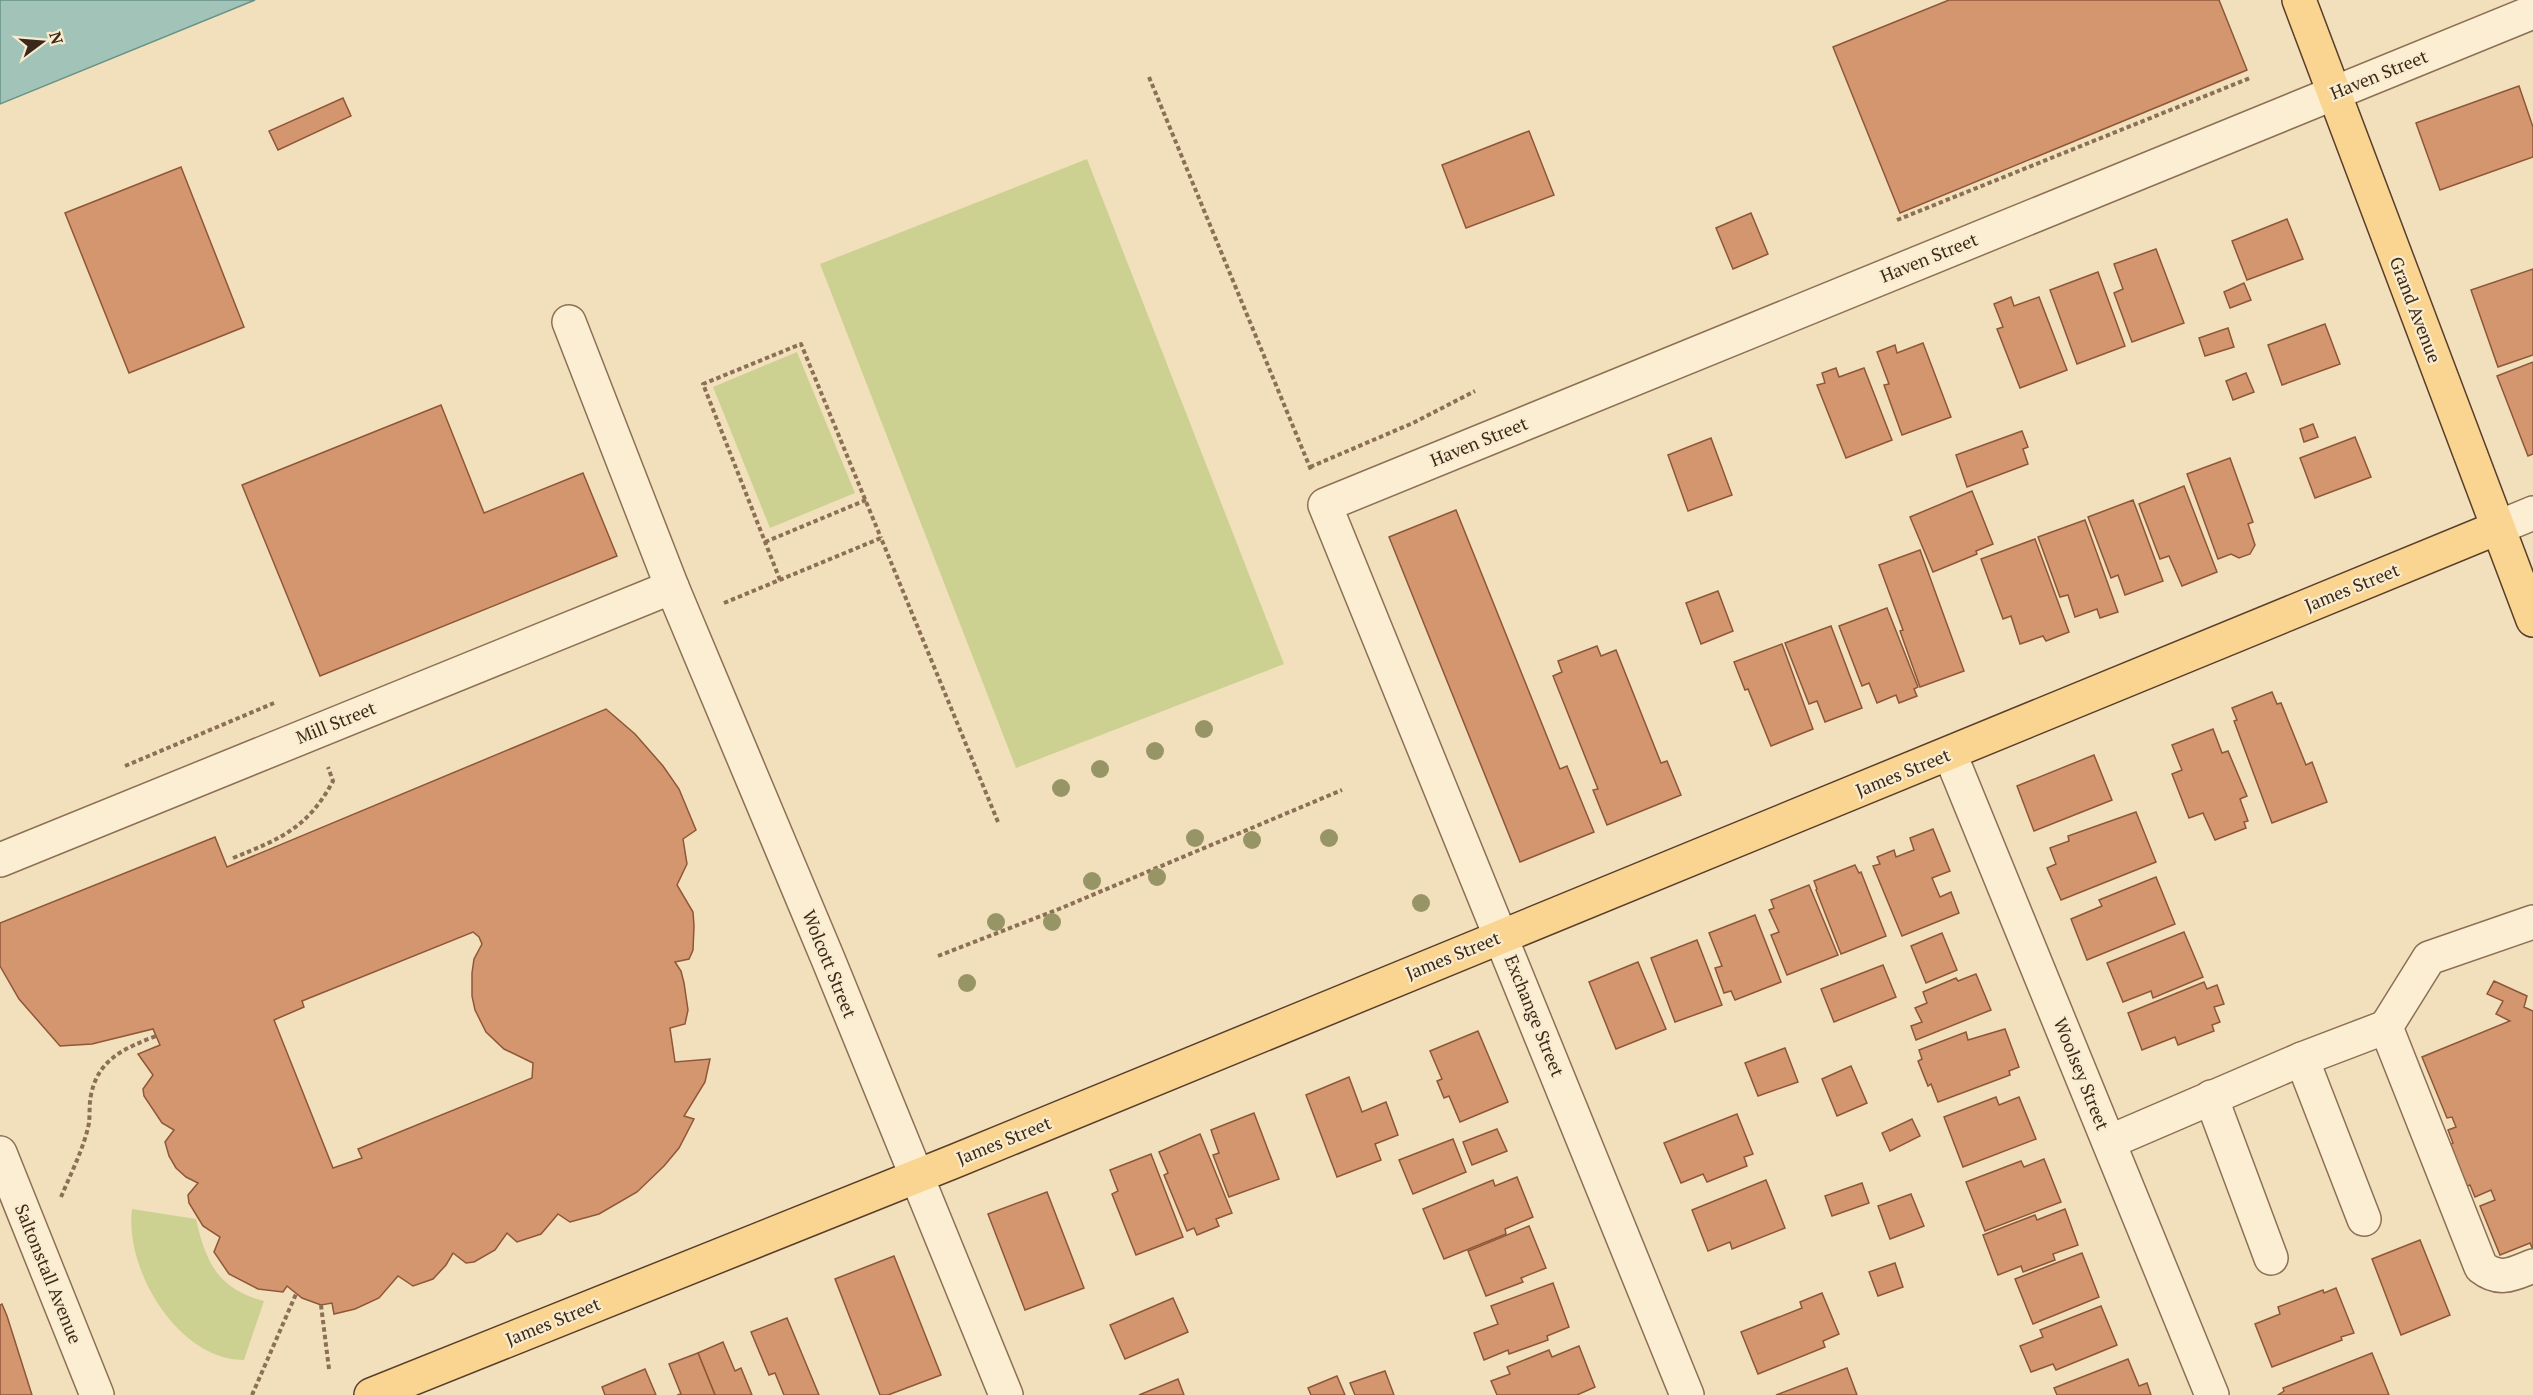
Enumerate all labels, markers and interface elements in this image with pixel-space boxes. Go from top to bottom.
north arrow [12,12,72,72]
text: N [44,29,69,47]
street label: Haven Street [2326,44,2431,105]
street label: Haven Street [1876,227,1981,288]
street label: Grand Avenue [2385,253,2447,366]
street label: Haven Street [1426,411,1531,472]
street label: James Street [2301,557,2403,617]
street label: Mill Street [292,695,379,749]
street label: James Street [1852,742,1954,802]
street label: Wolcott Street [797,906,863,1022]
street label: James Street [1402,925,1504,985]
street label: Exchange Street [1500,951,1570,1080]
street label: Woolsey Street [2049,1014,2115,1134]
street label: James Street [953,1110,1055,1170]
street label: Saltonstall Avenue [10,1200,88,1347]
street label: James Street [502,1291,604,1351]

